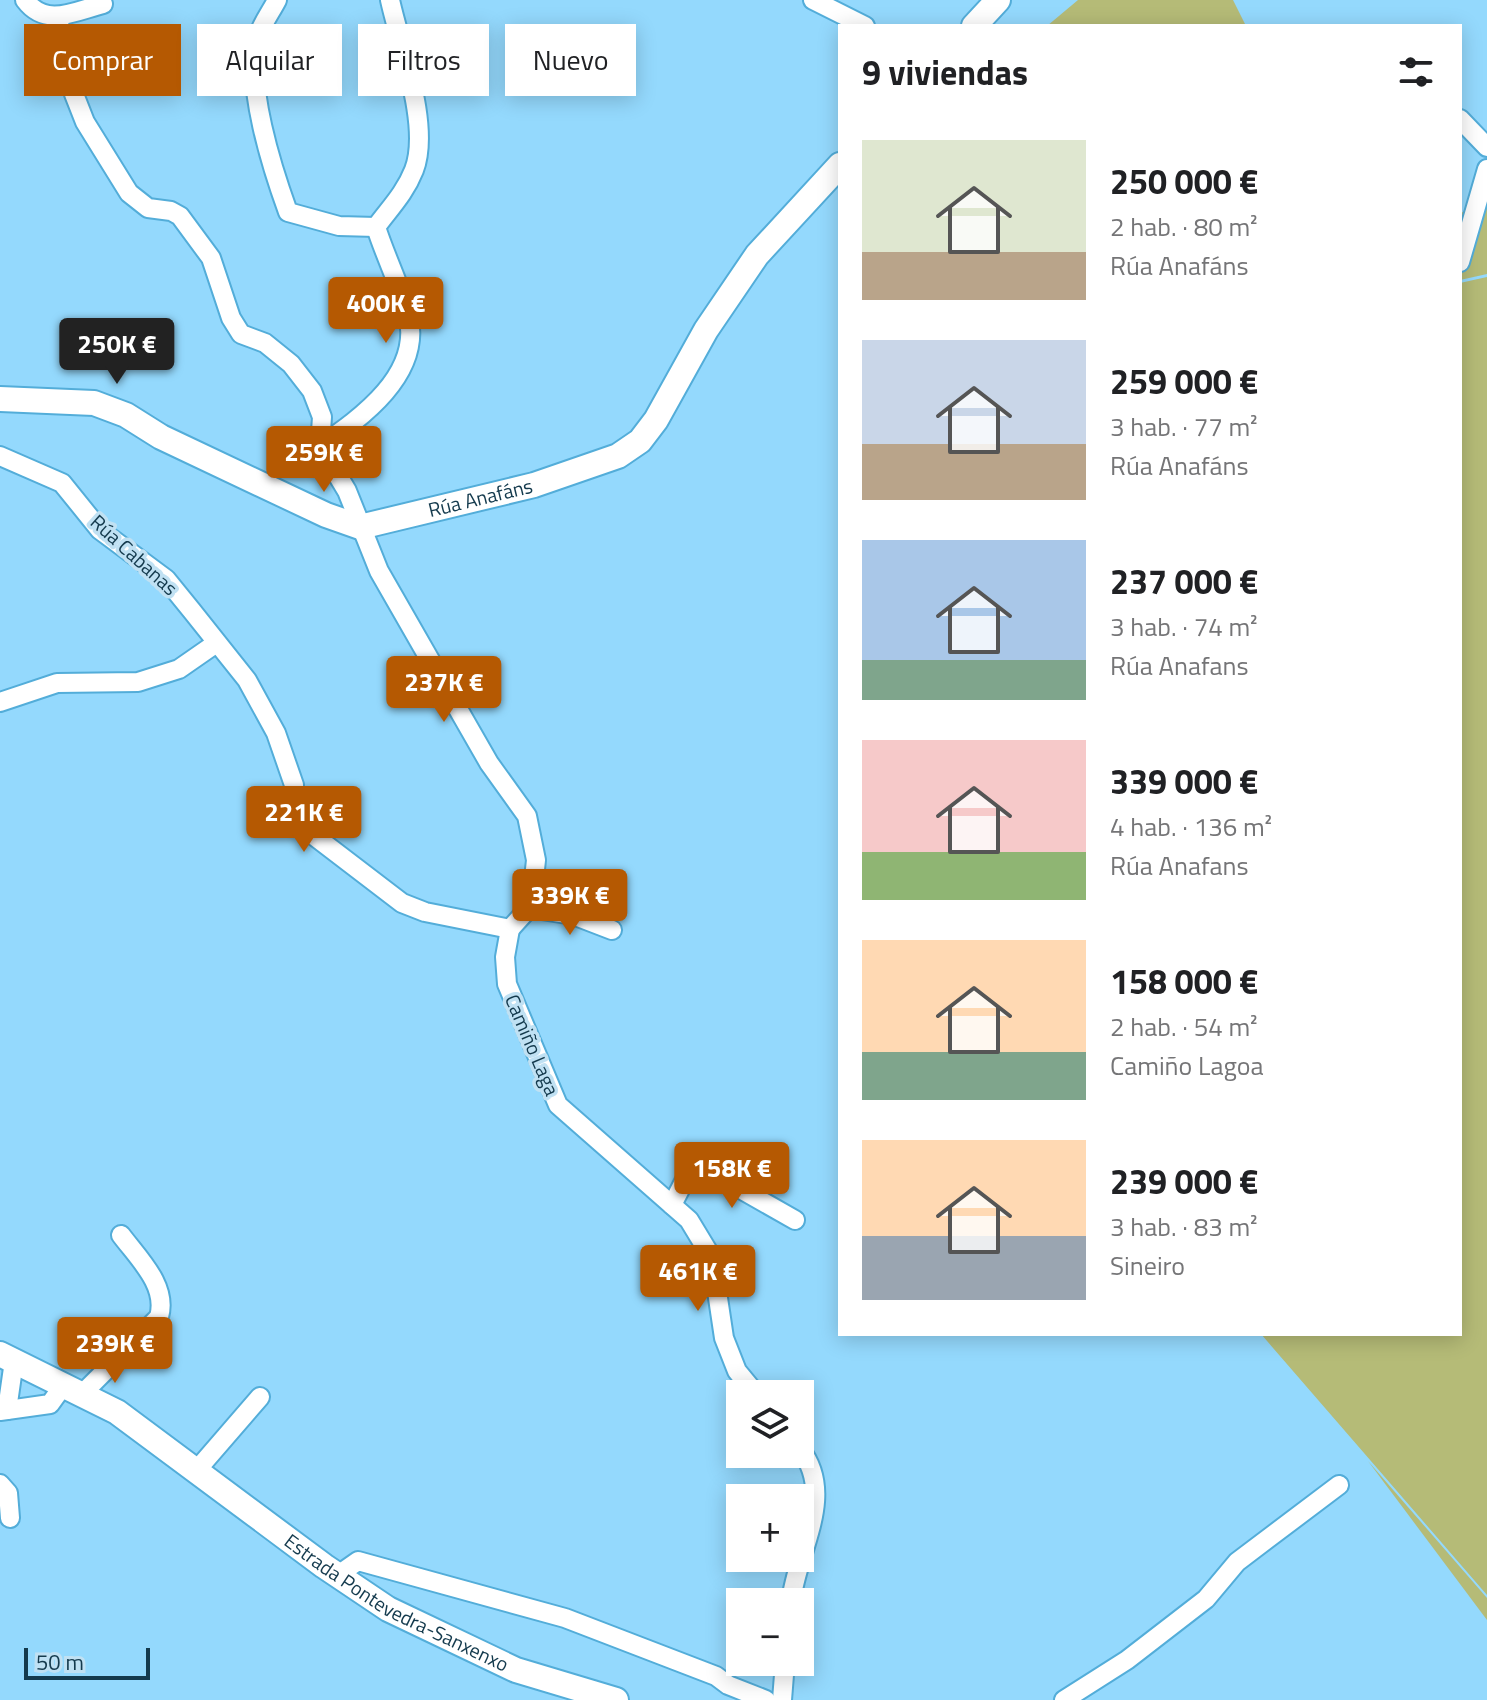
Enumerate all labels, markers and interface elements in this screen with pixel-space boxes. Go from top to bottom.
chip: Comprar [24,24,181,96]
chip: Alquilar [197,24,342,96]
chip: Filtros [358,24,489,96]
chip: Nuevo [505,24,636,96]
text: 9 viviendas [862,46,1028,98]
icon: filters [1394,50,1438,94]
text: 250 000 € [1110,155,1258,207]
icon: home [926,172,1022,268]
text: 2 hab. · 80 m² [1110,207,1258,246]
text: Rúa Anafáns [1110,246,1249,285]
pin: 400K € [321,277,451,345]
text: 400K € [346,283,426,322]
pin: 250K € [52,318,182,386]
text: 250K € [77,324,157,363]
text: 259 000 € [1110,355,1258,407]
icon: home [926,372,1022,468]
text: 3 hab. · 77 m² [1110,407,1258,446]
pin: 259K € [259,426,389,494]
text: 259K € [284,432,364,471]
text: Rúa Anafáns [1110,446,1249,485]
street label: Rúa Anafáns [425,470,536,525]
street label: Rúa Cabanas [84,507,185,603]
text: 237 000 € [1110,555,1258,607]
icon: home [926,572,1022,668]
text: 3 hab. · 74 m² [1110,607,1258,646]
text: Rúa Anafans [1110,646,1249,685]
pin: 237K € [379,656,509,724]
text: 237K € [404,662,484,701]
text: 339 000 € [1110,755,1258,807]
icon: home [926,772,1022,868]
pin: 221K € [239,786,369,854]
text: 221K € [264,792,344,831]
text: 4 hab. · 136 m² [1110,807,1272,846]
text: Rúa Anafans [1110,846,1249,885]
pin: 339K € [505,869,635,937]
text: 339K € [530,875,610,914]
text: 158 000 € [1110,955,1258,1007]
icon: home [926,972,1022,1068]
street label: Camiño Laga [497,989,568,1100]
text: 2 hab. · 54 m² [1110,1007,1258,1046]
text: Camiño Lagoa [1110,1046,1264,1085]
pin: 158K € [667,1142,797,1210]
text: 158K € [692,1148,772,1187]
text: 239 000 € [1110,1155,1258,1207]
icon: home [926,1172,1022,1268]
text: 3 hab. · 83 m² [1110,1207,1258,1246]
pin: 461K € [633,1245,763,1313]
text: Sineiro [1110,1246,1185,1285]
text: 461K € [658,1251,738,1290]
pin: 239K € [50,1317,180,1385]
text: 239K € [75,1323,155,1362]
map controls [726,1380,814,1676]
button: layers [726,1380,814,1468]
button: + [726,1484,814,1572]
street label: Estrada Pontevedra-Sanxenxo [278,1526,514,1679]
button: − [726,1588,814,1676]
scale bar [24,1644,150,1680]
text: 50 m [36,1645,84,1679]

